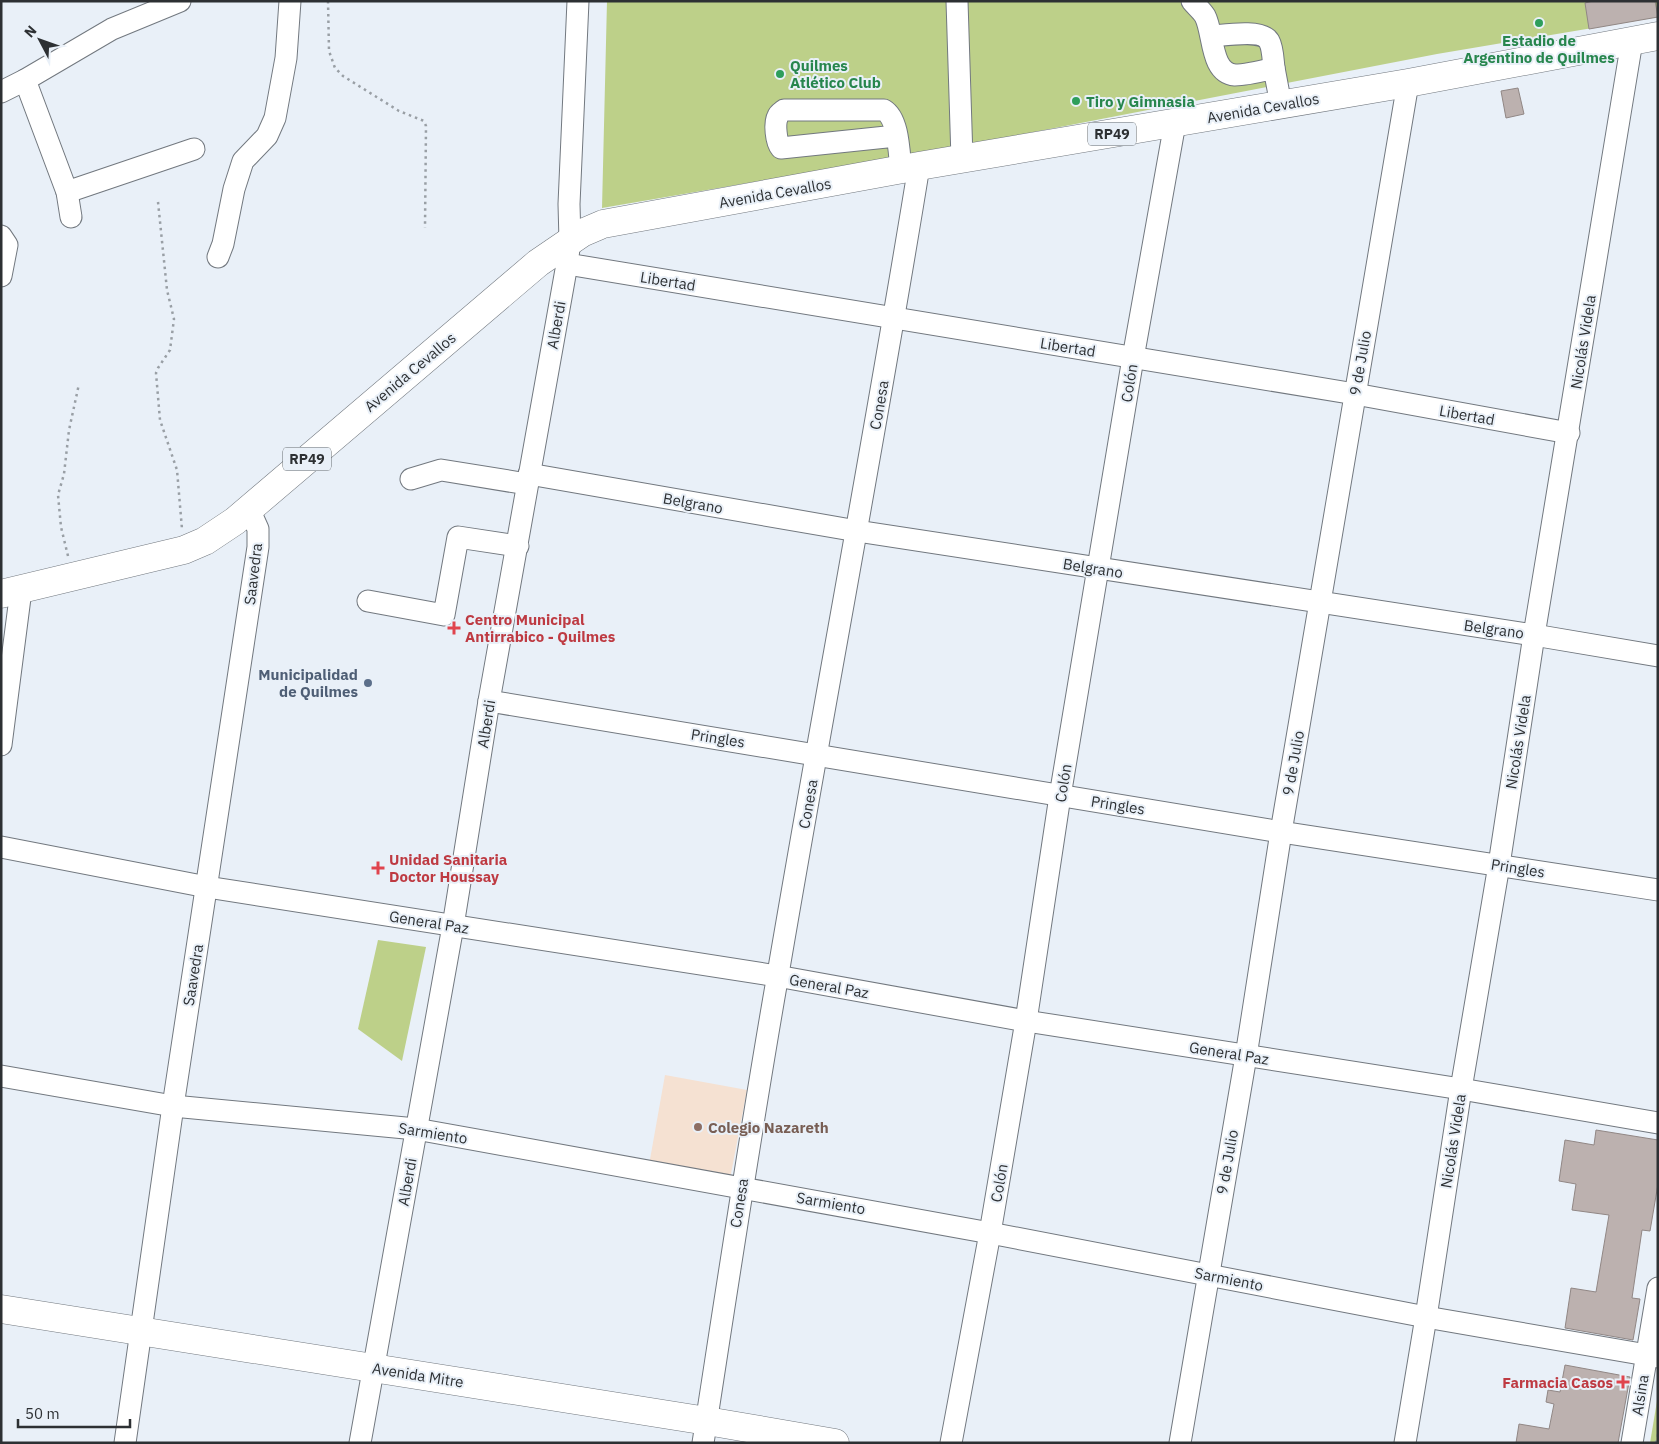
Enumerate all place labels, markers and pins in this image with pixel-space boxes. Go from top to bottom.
marker: Estadio de Argentino de Quilmes [1533,17,1545,29]
place label: Estadio de Argentino de Quilmes [1463,31,1615,67]
place label: Quilmes Atlético Club [790,56,881,92]
marker: Quilmes Atlético Club [774,68,786,80]
place label: Tiro y Gimnasia [1086,92,1195,111]
marker: Tiro y Gimnasia [1070,95,1082,107]
place label: Centro Municipal Antirrabico - Quilmes [465,610,616,646]
marker: Centro Municipal Antirrabico - Quilmes [447,621,461,635]
place label: Municipalidad de Quilmes [258,665,358,701]
marker: Municipalidad de Quilmes [362,677,374,689]
place label: Unidad Sanitaria Doctor Houssay [389,850,508,886]
marker: Unidad Sanitaria Doctor Houssay [371,861,385,875]
place label: Colegio Nazareth [708,1118,829,1137]
marker: Colegio Nazareth [692,1121,704,1133]
place label: Farmacia Casos [1502,1373,1613,1392]
marker: Farmacia Casos [1617,1376,1629,1388]

